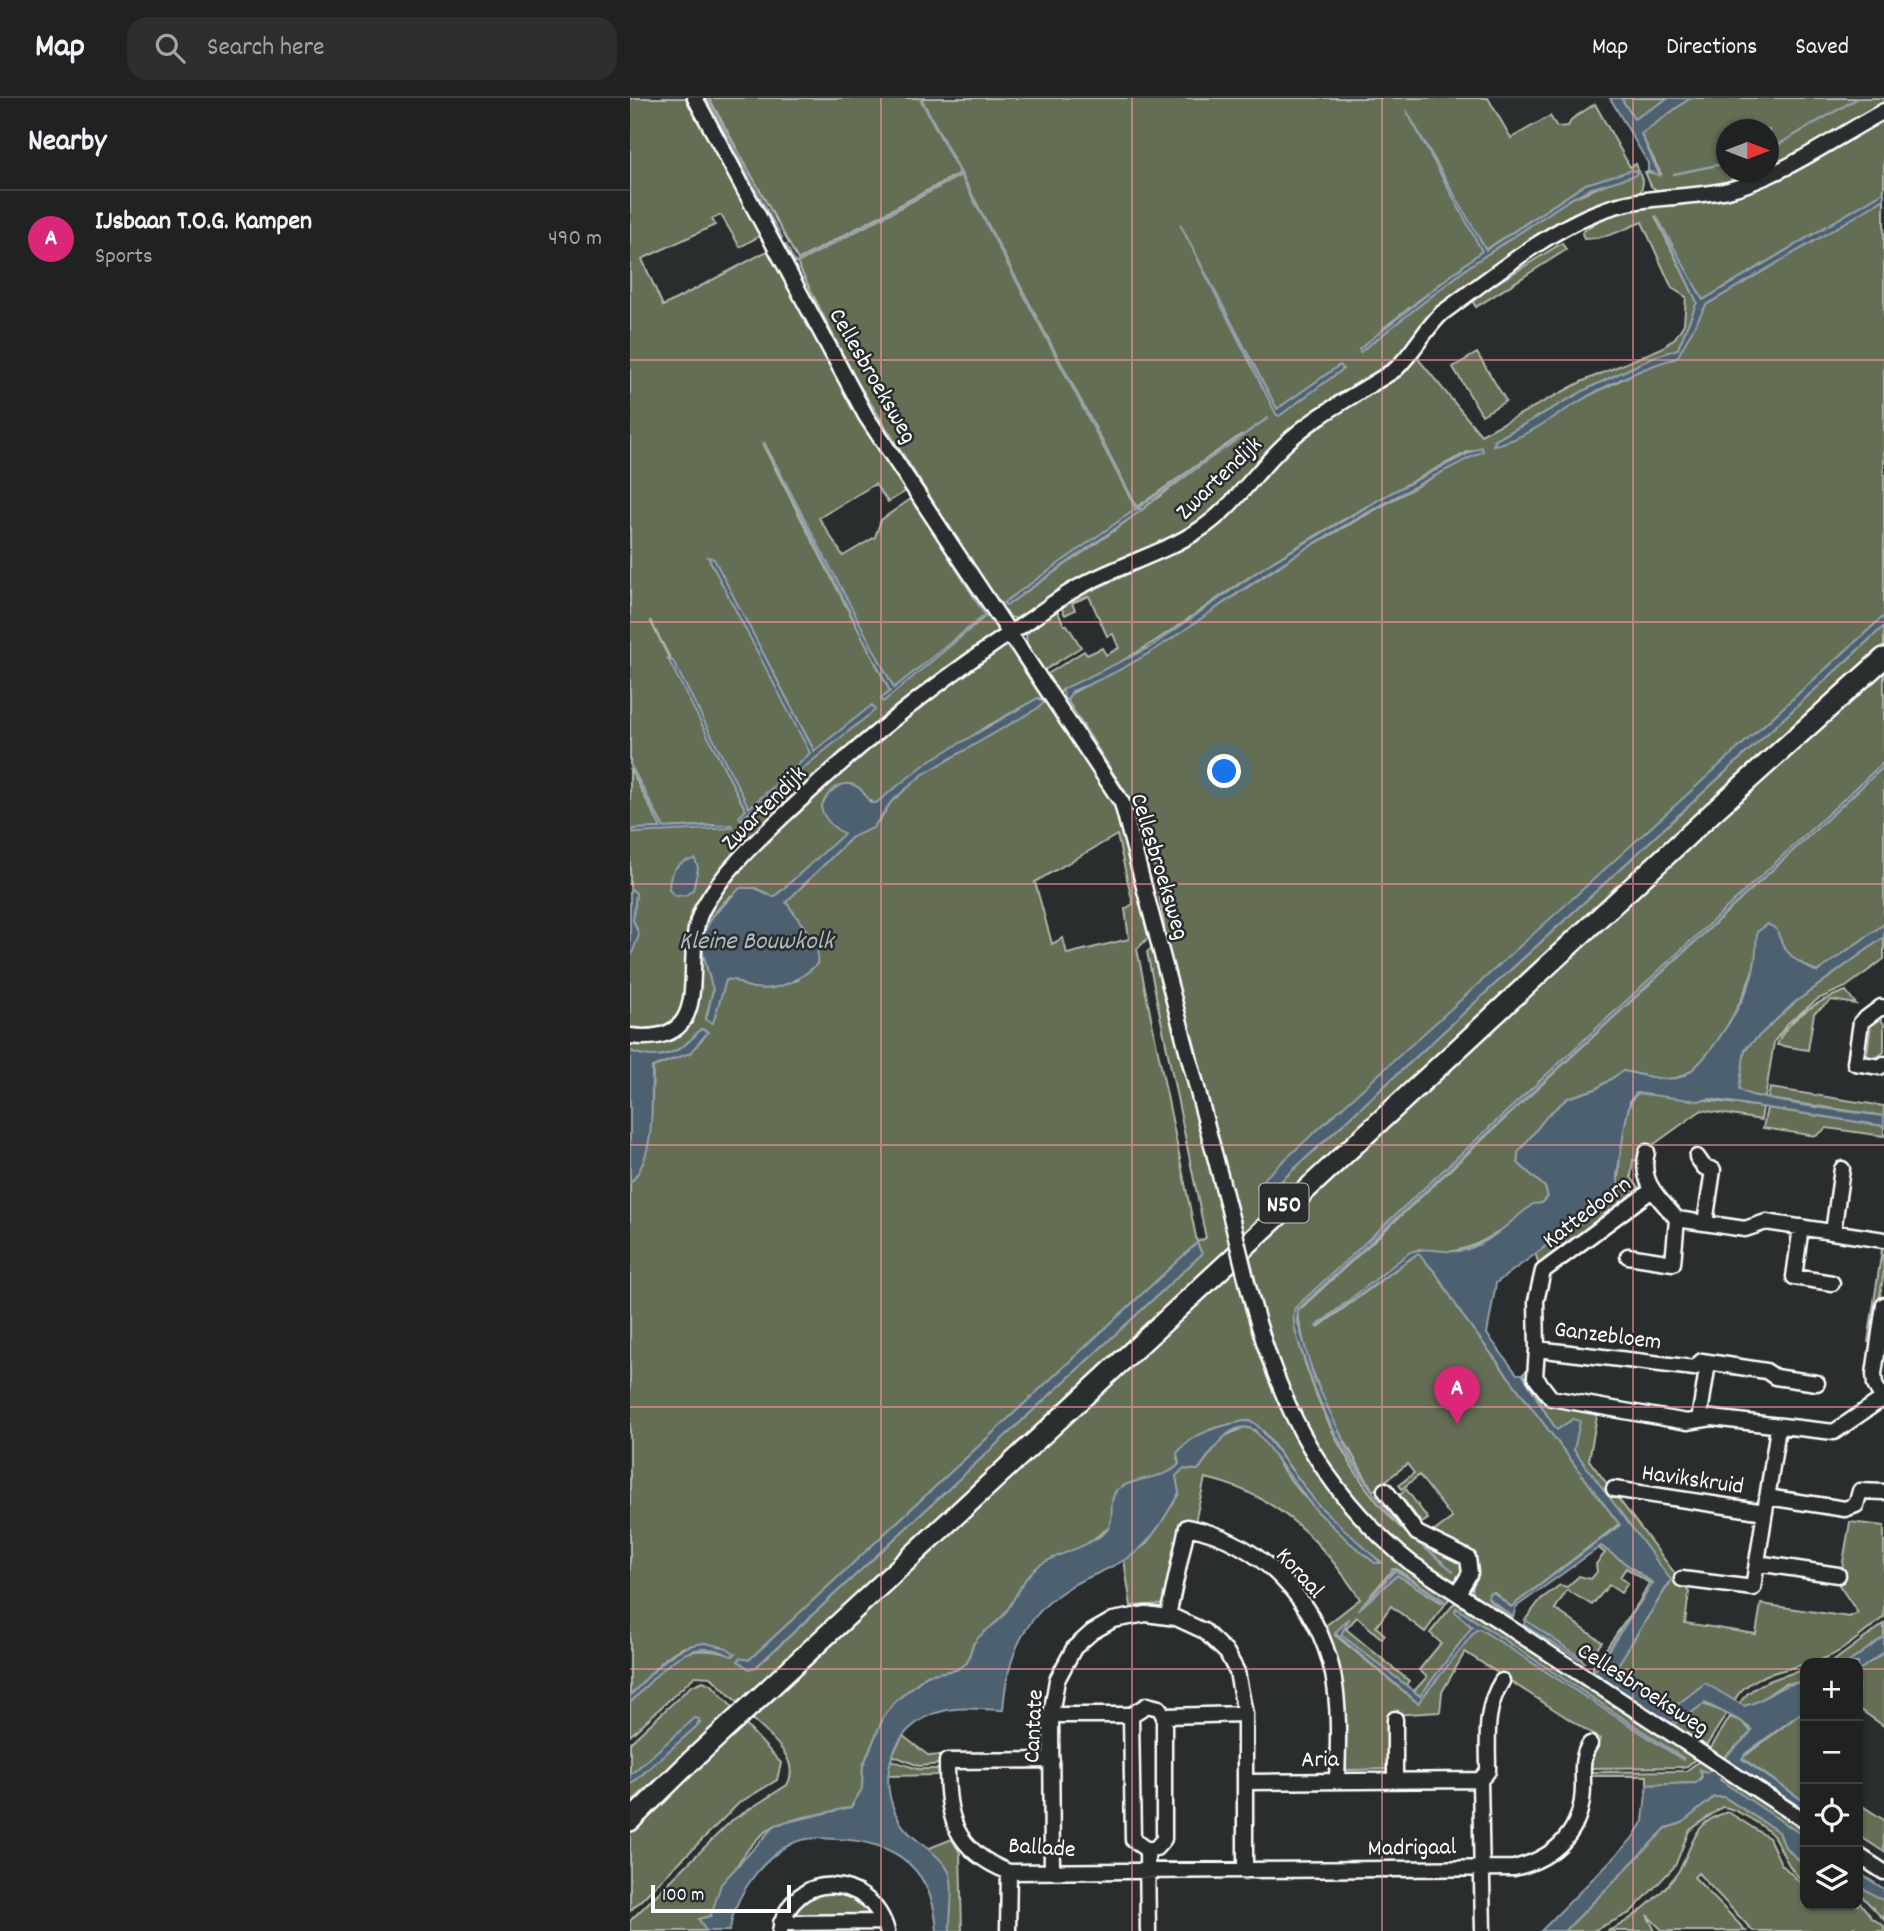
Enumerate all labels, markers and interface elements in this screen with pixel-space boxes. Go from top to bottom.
search box [127,17,617,80]
text: Map [35,25,85,72]
icon: search [151,29,189,67]
text: Search here [207,30,325,67]
text: Map [1592,31,1628,65]
text: Directions [1666,31,1757,65]
text: Saved [1795,31,1849,65]
north arrow [1716,119,1779,182]
text: Nearby [28,122,106,165]
text: IJsbaan T.O.G. Kampen [95,204,312,241]
text: A [45,223,57,256]
text: 490 m [548,223,602,256]
text: Sports [95,241,153,274]
street label: Cellesbroeksweg [819,302,924,451]
street label: Zwartendijk [1169,429,1271,529]
your location [1207,754,1241,788]
street label: Zwartendijk [715,759,815,859]
street label: Cellesbroeksweg [1120,789,1197,944]
water label: Kleine Bouwkolk [679,924,836,961]
street label: Kattedoorn [1536,1169,1639,1258]
road number: N50 [1260,1184,1308,1222]
street label: Ganzebloem [1552,1314,1663,1360]
pin: A [1434,1366,1480,1424]
street label: Havikskruid [1639,1457,1746,1505]
street label: Koraal [1266,1541,1331,1607]
street label: Cellesbroeksweg [1570,1635,1715,1746]
map controls [1800,1658,1863,1910]
button: + [1800,1658,1863,1721]
street label: Cantate [1016,1688,1054,1764]
button: − [1800,1721,1863,1784]
street label: Aria [1301,1744,1340,1778]
button: locate [1800,1784,1863,1847]
street label: Ballade [1007,1830,1076,1868]
street label: Madrigaal [1367,1831,1457,1867]
button: layers [1800,1847,1863,1910]
scale bar [651,1882,791,1914]
text: 100 m [662,1883,704,1910]

